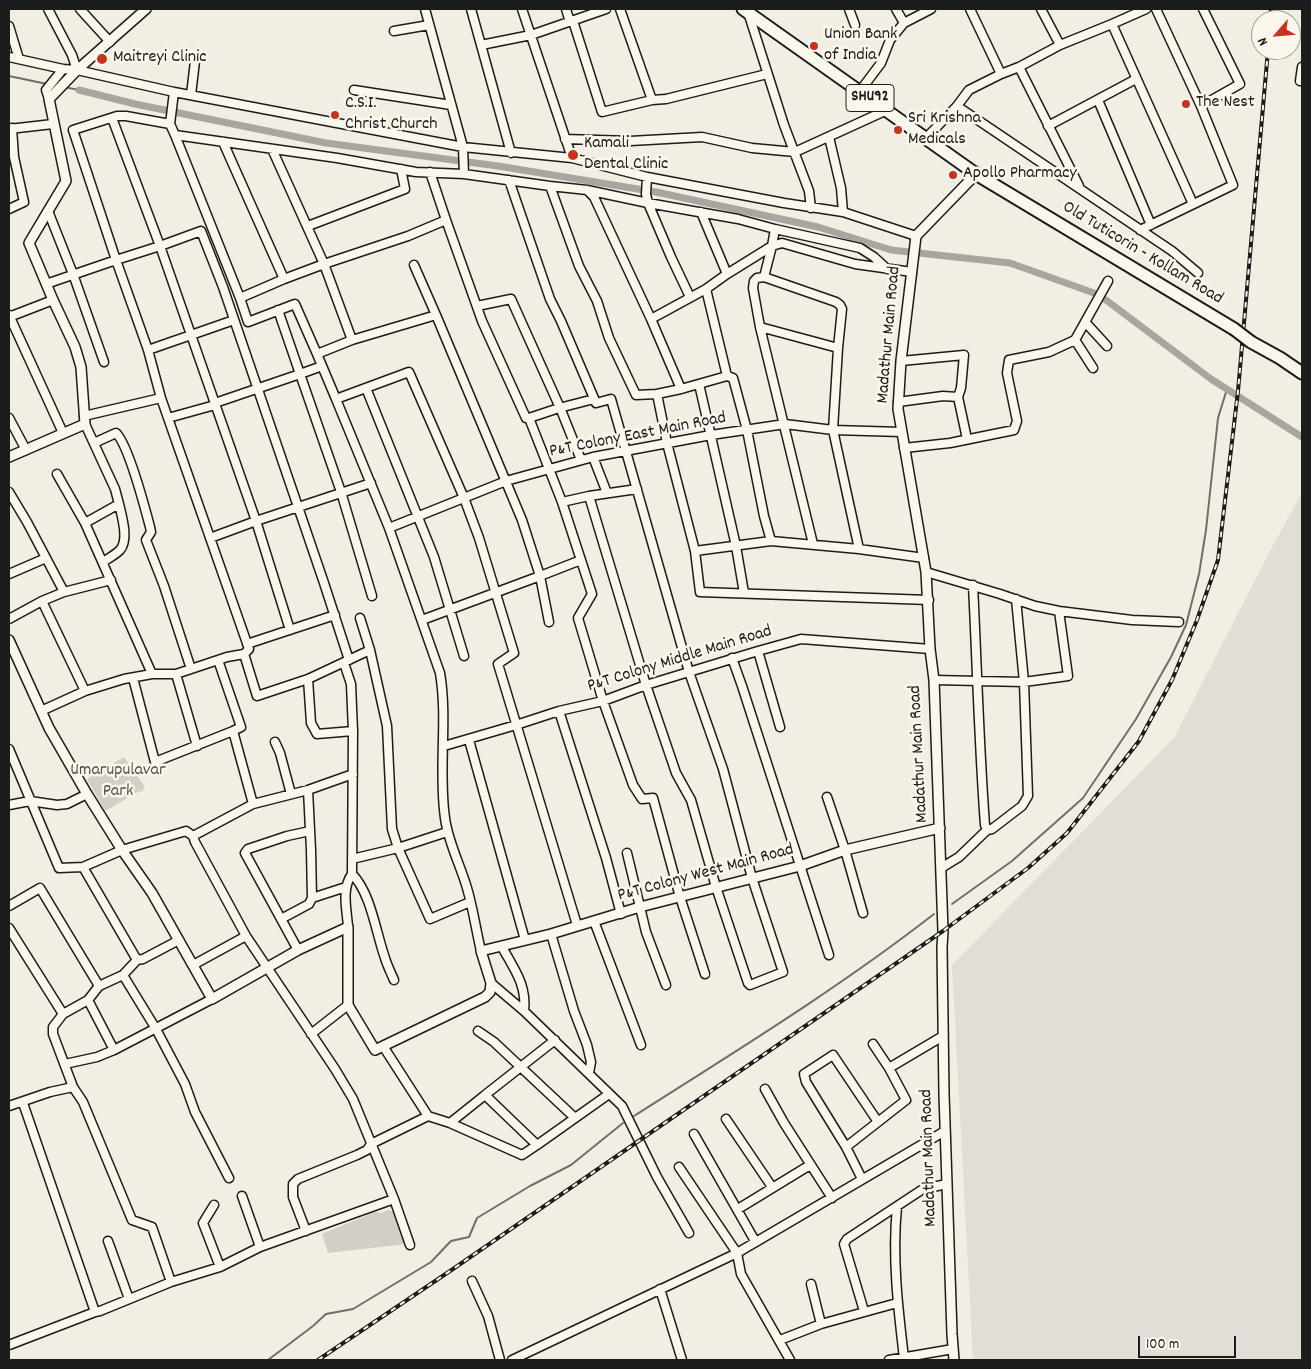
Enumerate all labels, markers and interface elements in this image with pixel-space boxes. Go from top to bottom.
north arrow [1251,10,1301,60]
place label: Union Bank of India [824,25,897,68]
text: N [1253,34,1274,49]
marker: Union Bank of India [808,40,820,52]
place label: Maitreyi Clinic [113,48,207,70]
marker: Maitreyi Clinic [95,52,109,66]
road number: SHU92 [846,85,894,112]
place label: The Nest [1196,93,1255,115]
place label: C.S.I. Christ Church [345,94,438,136]
marker: The Nest [1180,98,1192,110]
marker: C.S.I. Christ Church [329,109,341,121]
place label: Sri Krishna Medicals [908,109,981,152]
marker: Sri Krishna Medicals [892,124,904,136]
place label: Kamali Dental Clinic [584,134,668,176]
marker: Kamali Dental Clinic [566,148,580,162]
place label: Apollo Pharmacy [963,164,1077,186]
marker: Apollo Pharmacy [947,169,959,181]
street label: Old Tuticorin - Kollam Road [1058,197,1226,311]
street label: Madathur Main Road [873,265,907,405]
street label: P&T Colony East Main Road [548,408,728,464]
street label: P&T Colony Middle Main Road [585,622,775,698]
street label: Madathur Main Road [906,685,934,823]
park label: Umarupulavar Park [70,761,166,804]
street label: P&T Colony West Main Road [616,840,796,908]
street label: Madathur Main Road [917,1089,943,1227]
scale bar [1141,1326,1238,1358]
text: 100 m [1146,1334,1179,1356]

